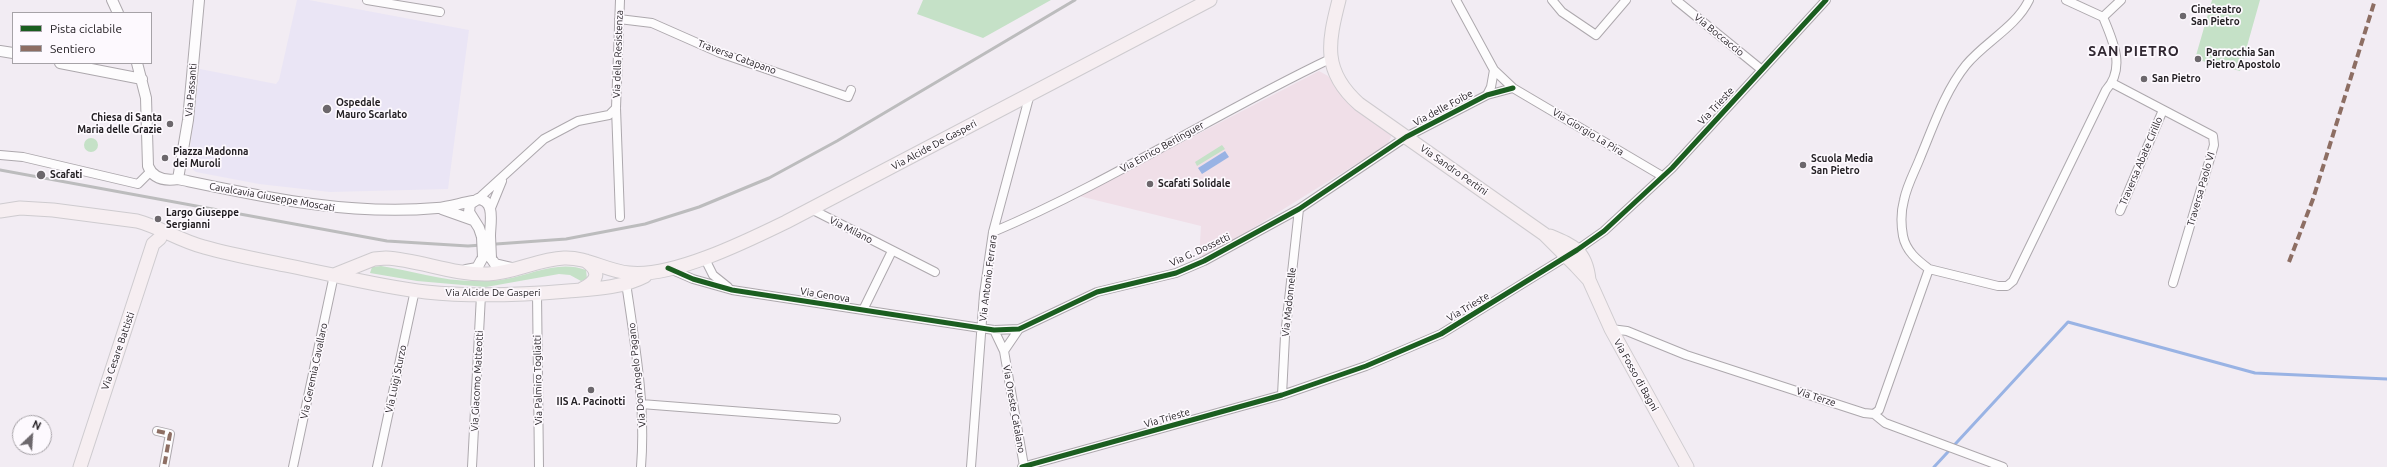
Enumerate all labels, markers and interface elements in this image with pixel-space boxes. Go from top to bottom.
place label: Cineteatro San Pietro [2191,4,2241,28]
street label: Via della Resistenza [610,10,626,98]
street label: Via Boccaccio [1692,11,1746,59]
marker: Cineteatro San Pietro [2178,11,2188,21]
legend [12,12,152,64]
text: Pista ciclabile [50,22,122,35]
street label: Traversa Catapano [696,37,778,77]
text: Sentiero [50,42,96,55]
district label: SAN PIETRO [2088,43,2180,59]
place label: Parrocchia San Pietro Apostolo [2206,47,2281,70]
marker: Parrocchia San Pietro Apostolo [2193,54,2203,64]
street label: Via Passanti [183,63,199,117]
place label: San Pietro [2152,73,2201,85]
marker: San Pietro [2139,74,2149,84]
street label: Via Trieste [1695,85,1737,127]
street label: Via delle Foibe [1411,87,1475,129]
place label: Ospedale Mauro Scarlato [336,97,407,120]
marker: Ospedale Mauro Scarlato [321,103,333,115]
street label: Via Giorgio La Pira [1550,106,1626,158]
place label: Chiesa di Santa Maria delle Grazie [77,112,162,136]
street label: Traversa Abate Cirillo [2117,115,2165,207]
street label: Via Alcide De Gasperi [889,117,979,173]
marker: Chiesa di Santa Maria delle Grazie [165,119,175,129]
street label: Via Enrico Berlinguer [1118,119,1206,175]
street label: Via Sandro Pertini [1418,142,1490,198]
place label: Piazza Madonna dei Muroli [173,146,248,170]
street label: Traversa Paolo VI [2185,151,2217,227]
marker: Piazza Madonna dei Muroli [160,153,170,163]
place label: Scuola Media San Pietro [1811,153,1873,176]
marker: Scuola Media San Pietro [1798,160,1808,170]
marker: Scafati [35,169,47,181]
place label: Scafati [50,169,82,181]
place label: Scafati Solidale [1158,178,1230,190]
marker: Scafati Solidale [1145,179,1155,189]
street label: Cavalcavia Giuseppe Moscati [208,180,336,214]
place label: Largo Giuseppe Sergianni [166,207,239,230]
marker: Largo Giuseppe Sergianni [153,214,163,224]
street label: Via Milano [827,214,875,246]
street label: Via G. Dossetti [1168,231,1232,269]
street label: Via Antonio Ferrara [977,234,999,322]
street label: Via Madonnelle [1279,267,1299,337]
street label: Via Genova [799,285,851,305]
street label: Via Alcide De Gasperi [446,287,540,299]
street label: Via Trieste [1445,290,1491,324]
street label: Via Cesare Battisti [99,310,137,392]
street label: Via Geremia Cavallaro [298,322,330,420]
street label: Via Don Angelo Pagano [626,322,648,428]
street label: Via Giacomo Matteotti [468,330,486,432]
street label: Via Palmiro Togliatti [531,335,545,425]
street label: Via Fosso di Bagni [1611,337,1661,413]
street label: Via Luigi Sturzo [383,344,409,414]
street label: Via Oreste Catalano [1000,364,1028,454]
marker: IIS A. Pacinotti [586,385,596,395]
street label: Via Terze [1795,385,1837,409]
place label: IIS A. Pacinotti [557,396,625,408]
street label: Via Trieste [1143,406,1191,430]
north arrow [12,415,52,455]
text: N [30,418,43,432]

